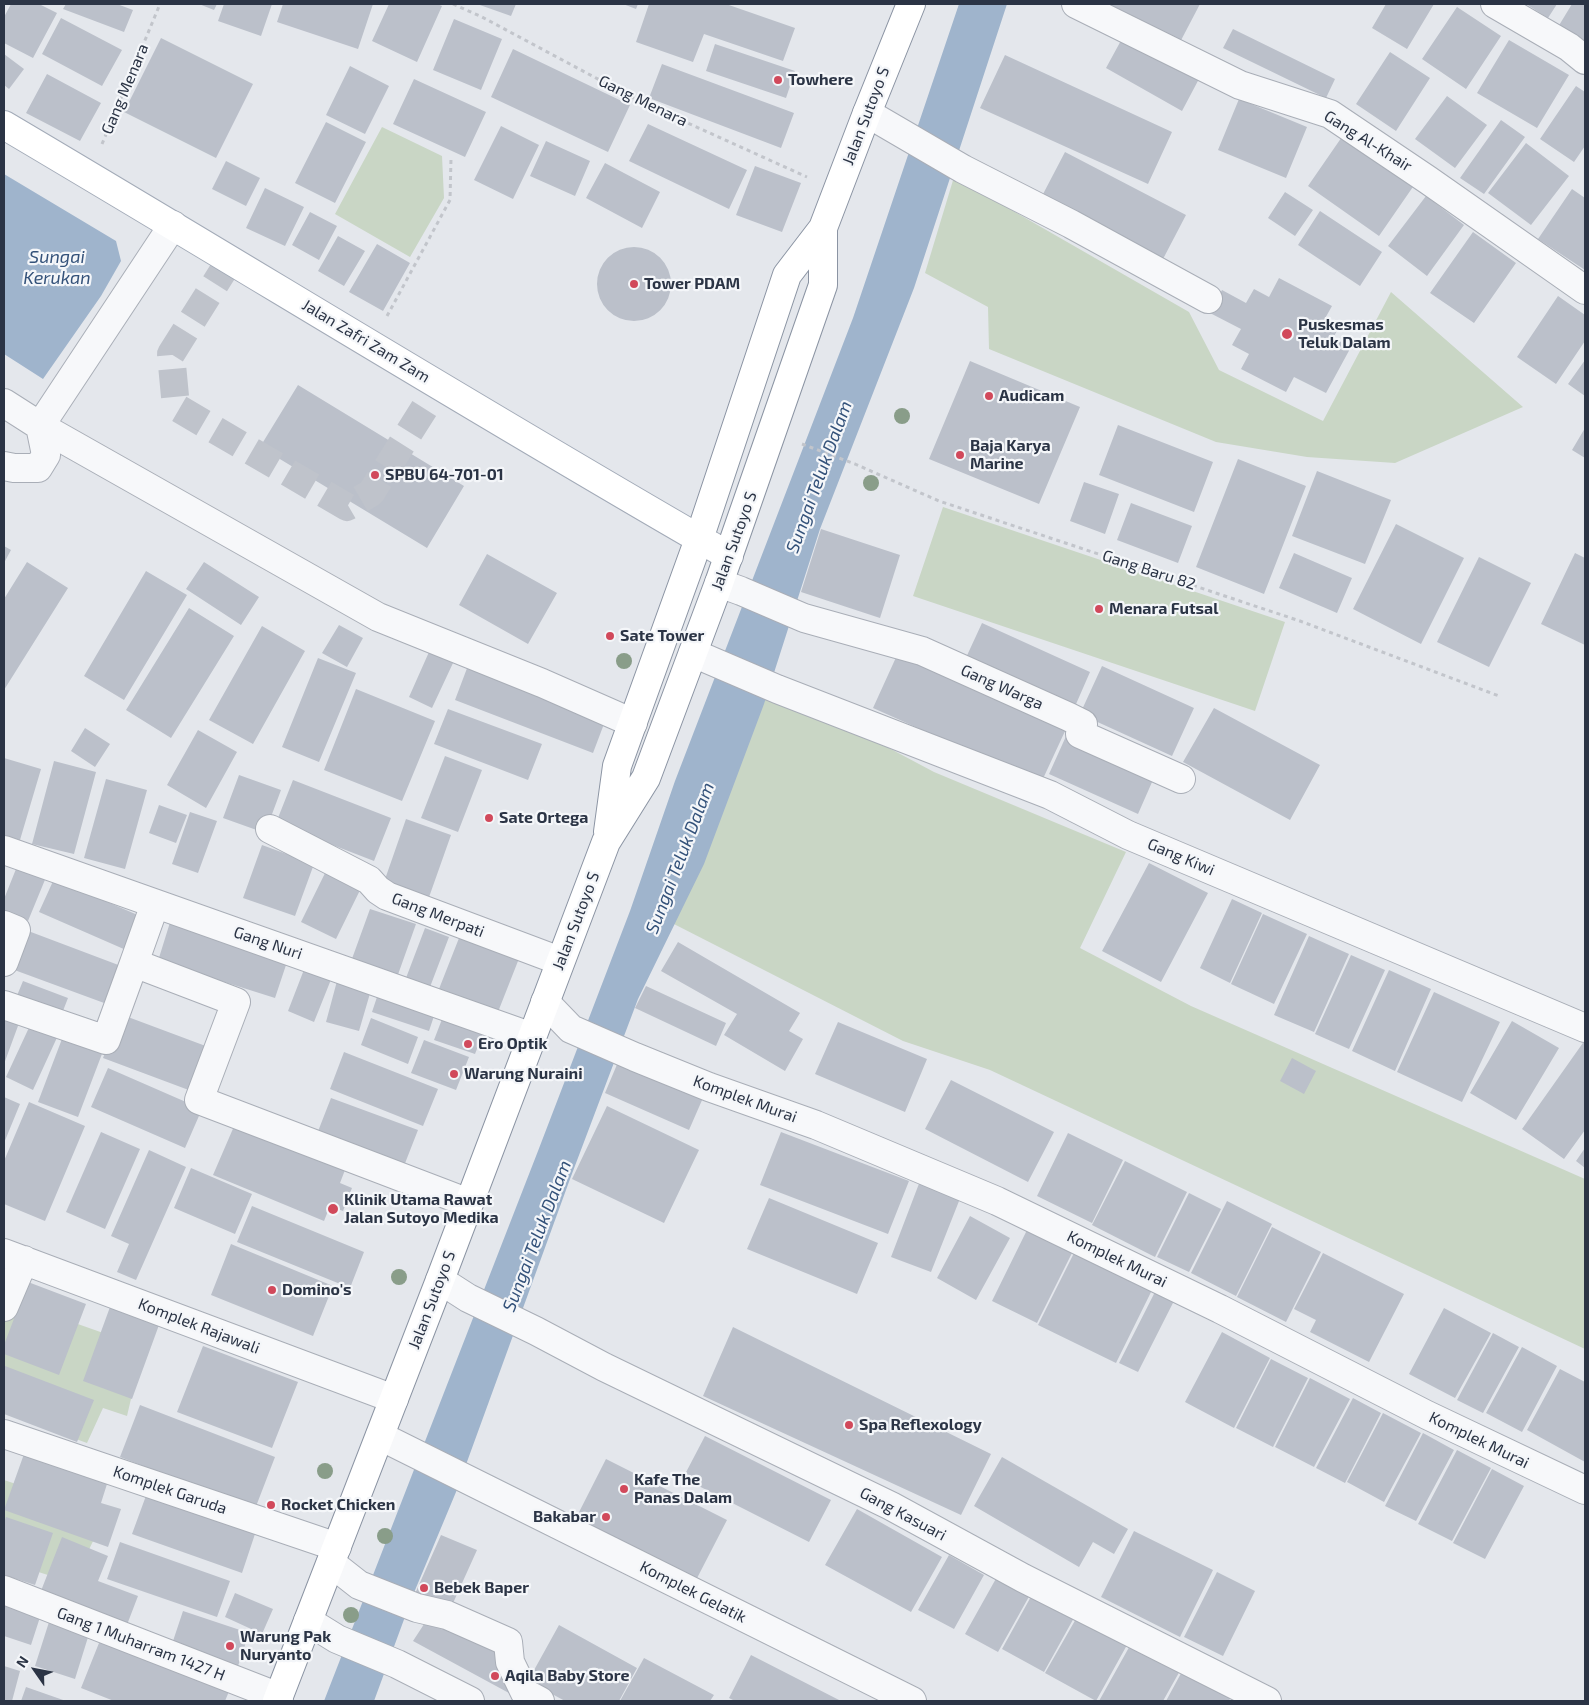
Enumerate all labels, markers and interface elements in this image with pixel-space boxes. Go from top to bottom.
street label: Gang Menara [97,41,153,137]
street label: Jalan Sutoyo S [838,64,894,168]
place label: Towhere [788,70,853,90]
street label: Gang Menara [595,71,691,131]
marker: Towhere [772,74,784,86]
street label: Gang Al-Khair [1320,106,1416,176]
water label: Sungai Kerukan [23,246,91,288]
place label: Tower PDAM [644,274,740,294]
marker: Tower PDAM [628,278,640,290]
street label: Jalan Zafri Zam Zam [299,295,433,387]
place label: Puskesmas Teluk Dalam [1298,315,1391,353]
marker: Puskesmas Teluk Dalam [1280,327,1294,341]
place label: Audicam [999,386,1064,406]
marker: Audicam [983,390,995,402]
water label: Sungai Teluk Dalam [781,398,857,556]
place label: Baja Karya Marine [970,436,1051,474]
marker: Baja Karya Marine [954,449,966,461]
place label: SPBU 64-701-01 [385,465,504,485]
marker: SPBU 64-701-01 [369,469,381,481]
street label: Jalan Sutoyo S [707,489,761,593]
street label: Gang Baru 82 [1100,546,1198,594]
place label: Menara Futsal [1109,599,1218,619]
marker: Menara Futsal [1093,603,1105,615]
place label: Sate Tower [620,626,704,646]
marker: Sate Tower [604,630,616,642]
street label: Gang Warga [958,660,1046,714]
water label: Sungai Teluk Dalam [641,779,719,937]
place label: Sate Ortega [499,808,588,828]
marker: Sate Ortega [483,812,495,824]
street label: Gang Kiwi [1144,834,1218,880]
street label: Jalan Sutoyo S [548,869,604,973]
street label: Gang Merpati [389,889,487,941]
street label: Gang Nuri [231,922,305,964]
place label: Ero Optik [478,1034,547,1054]
marker: Ero Optik [462,1038,474,1050]
place label: Warung Nuraini [464,1064,583,1084]
marker: Warung Nuraini [448,1068,460,1080]
street label: Komplek Murai [690,1071,800,1127]
water label: Sungai Teluk Dalam [498,1157,576,1315]
place label: Klinik Utama Rawat Jalan Sutoyo Medika [344,1190,499,1228]
marker: Klinik Utama Rawat Jalan Sutoyo Medika [326,1202,340,1216]
street label: Komplek Murai [1064,1226,1170,1292]
street label: Jalan Sutoyo S [404,1248,460,1352]
place label: Domino's [282,1280,352,1300]
marker: Domino's [266,1284,278,1296]
street label: Komplek Rajawali [135,1294,263,1358]
street label: Komplek Murai [1426,1407,1532,1473]
place label: Spa Reflexology [859,1415,982,1435]
marker: Spa Reflexology [843,1419,855,1431]
street label: Komplek Garuda [111,1462,229,1518]
place label: Kafe The Panas Dalam [634,1470,732,1508]
marker: Kafe The Panas Dalam [618,1483,630,1495]
street label: Gang Kasuari [856,1483,950,1545]
place label: Rocket Chicken [281,1495,395,1515]
marker: Rocket Chicken [265,1499,277,1511]
place label: Bakabar [533,1507,596,1527]
marker: Bakabar [600,1511,612,1523]
street label: Komplek Gelatik [636,1557,750,1627]
place label: Bebek Baper [434,1578,529,1598]
marker: Bebek Baper [418,1582,430,1594]
street label: Gang 1 Muharram 1427 H [54,1603,228,1685]
place label: Warung Pak Nuryanto [240,1627,331,1665]
marker: Warung Pak Nuryanto [224,1640,236,1652]
north arrow [10,1645,60,1695]
text: N [12,1653,32,1670]
place label: Aqila Baby Store [505,1666,629,1686]
marker: Aqila Baby Store [489,1670,501,1682]

